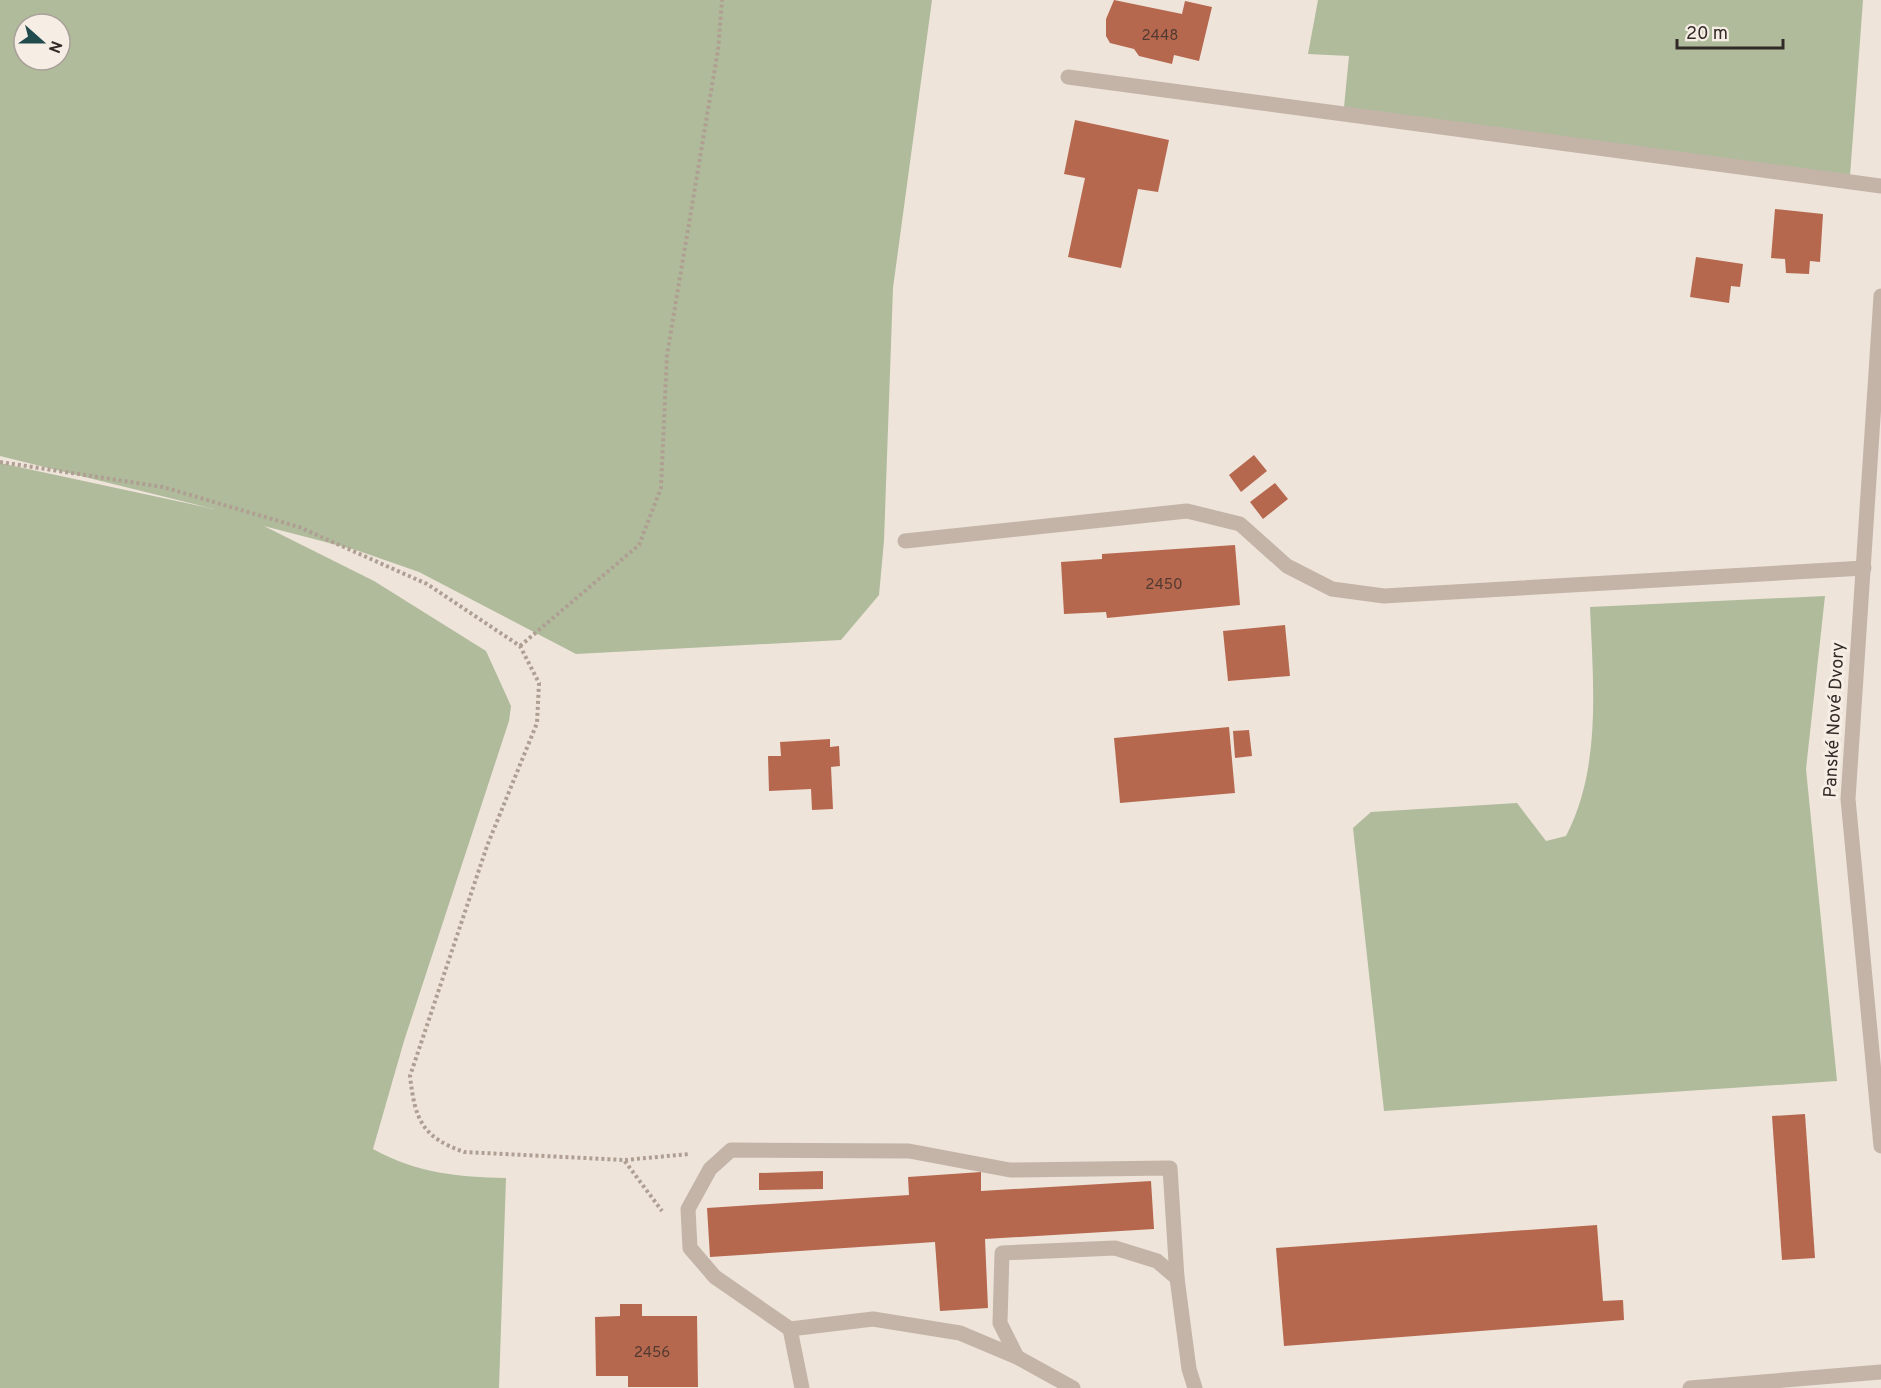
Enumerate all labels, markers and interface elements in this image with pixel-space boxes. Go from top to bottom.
north arrow [12,12,72,72]
scale bar [1677,12,1784,50]
text: 20 m [1686,23,1728,46]
house number: 2448 [1142,27,1178,46]
text: N [43,38,66,56]
house number: 2450 [1145,576,1183,595]
street label: Panské Nové Dvory [1819,642,1851,798]
house number: 2456 [634,1344,670,1363]

